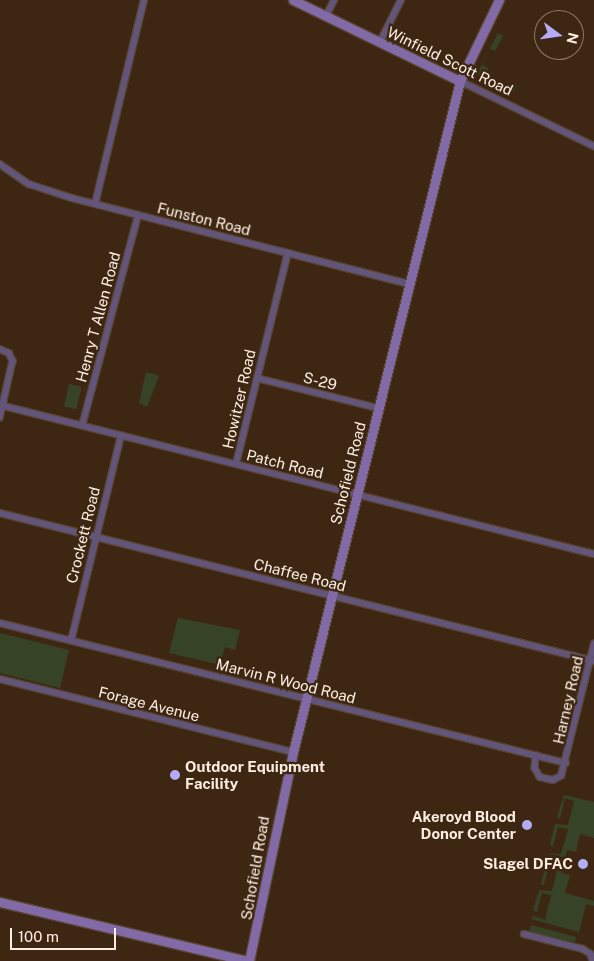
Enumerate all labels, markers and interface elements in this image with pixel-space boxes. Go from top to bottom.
north arrow [534,10,584,60]
street label: Winfield Scott Road [384,23,516,99]
text: N [563,31,582,46]
street label: Funston Road [155,199,253,239]
street label: Henry T Allen Road [72,250,124,384]
street label: Howitzer Road [219,347,259,451]
street label: S-29 [301,368,339,394]
street label: Schofield Road [327,420,369,526]
street label: Patch Road [245,446,325,482]
street label: Crockett Road [62,485,104,585]
street label: Chaffee Road [252,555,348,595]
street label: Harney Road [549,654,587,746]
street label: Marvin R Wood Road [214,655,358,707]
street label: Forage Avenue [96,683,202,725]
place label: Outdoor Equipment Facility [185,757,325,792]
marker: Outdoor Equipment Facility [169,769,181,781]
place label: Akeroyd Blood Donor Center [412,807,516,842]
street label: Schofield Road [237,815,273,921]
marker: Akeroyd Blood Donor Center [520,818,534,832]
place label: Slagel DFAC [483,855,573,873]
marker: Slagel DFAC [577,858,589,870]
scale bar [12,918,119,950]
text: 100 m [18,928,59,945]

